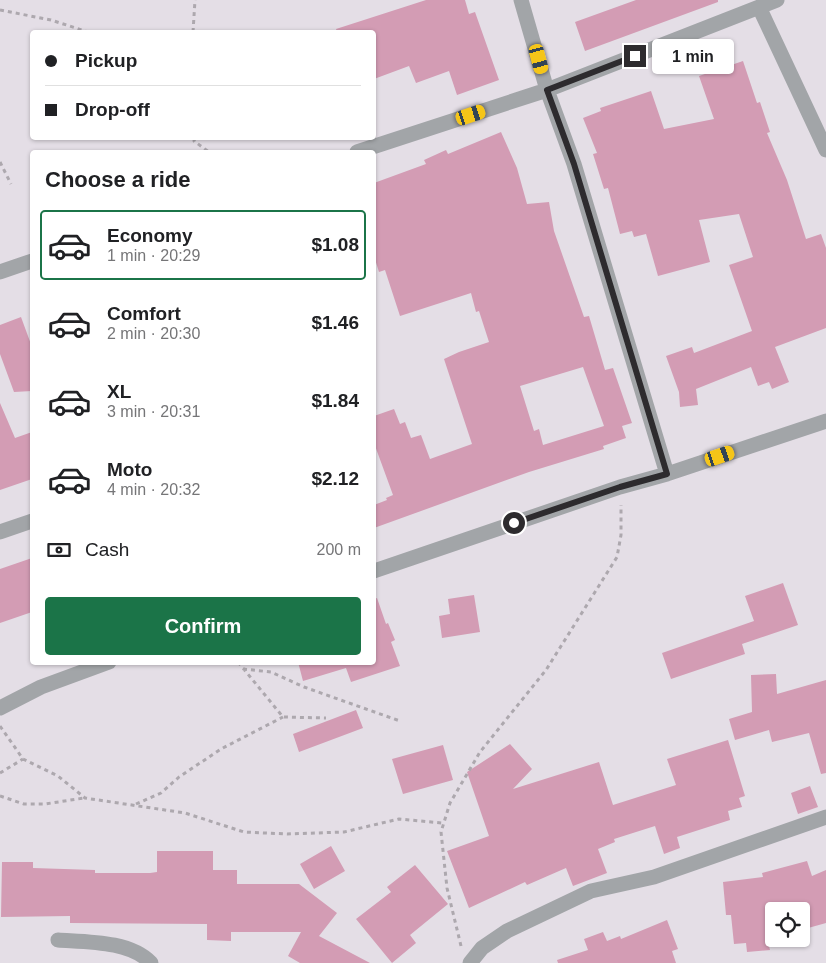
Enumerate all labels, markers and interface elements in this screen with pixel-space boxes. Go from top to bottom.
callout: 1 min [652,38,735,74]
car [527,43,550,75]
route end [624,45,646,67]
text: 1 min [672,48,714,65]
text: Pickup [75,50,137,71]
text: Drop-off [75,99,150,120]
car [454,103,487,127]
text: Choose a ride [45,167,190,192]
icon: car [47,223,92,268]
text: Economy [107,225,193,246]
text: $1.08 [311,234,359,255]
text: 1 min · 20:29 [107,247,200,264]
icon: car [47,301,92,346]
text: Comfort [107,303,181,324]
text: $1.46 [311,312,359,333]
text: 2 min · 20:30 [107,325,200,342]
icon: car [47,379,92,424]
text: XL [107,381,131,402]
text: $1.84 [311,390,359,411]
text: 3 min · 20:31 [107,403,200,420]
car [703,444,736,468]
icon: car [47,457,92,502]
text: Moto [107,459,152,480]
text: $2.12 [311,468,359,489]
text: 4 min · 20:32 [107,481,200,498]
route start [503,512,525,534]
icon: cash [45,536,73,564]
text: Cash [85,539,129,560]
text: 200 m [317,541,361,558]
button: Confirm [45,597,361,655]
map controls [765,902,810,947]
button: locate [765,902,810,947]

